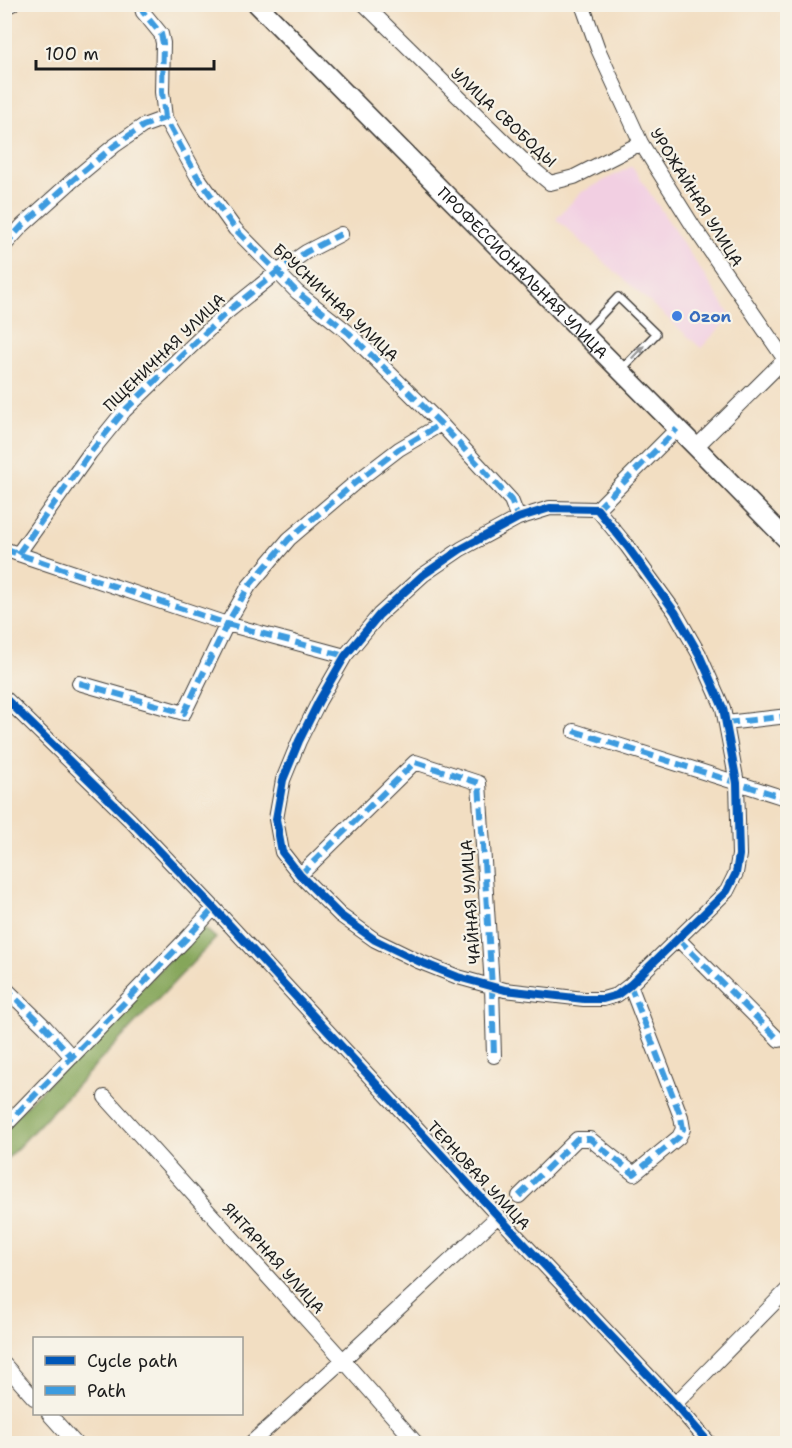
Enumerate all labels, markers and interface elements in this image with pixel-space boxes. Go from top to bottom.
scale bar [36,33,214,71]
text: 100 m [45,42,99,66]
street label: УЛИЦА СВОБОДЫ [446,63,561,172]
street label: УРОЖАЙНАЯ УЛИЦА [645,124,748,270]
street label: ПРОФЕССИОНАЛЬНАЯ УЛИЦА [433,182,612,363]
street label: БРУСНИЧНАЯ УЛИЦА [268,239,403,366]
street label: ПЩЕНИЧНАЯ УЛИЦА [99,289,230,416]
place label: Ozon [689,306,732,327]
marker: Ozon [670,309,684,323]
one-way arrow [631,345,645,360]
street label: ЧАЙНАЯ УЛИЦА [456,839,485,965]
street label: ТЕРНОВАЯ УЛИЦА [423,1116,535,1234]
street label: ЯНТАРНАЯ УЛИЦА [218,1198,329,1318]
legend [33,1337,243,1415]
text: Cycle path [87,1349,178,1373]
text: Path [87,1379,126,1403]

